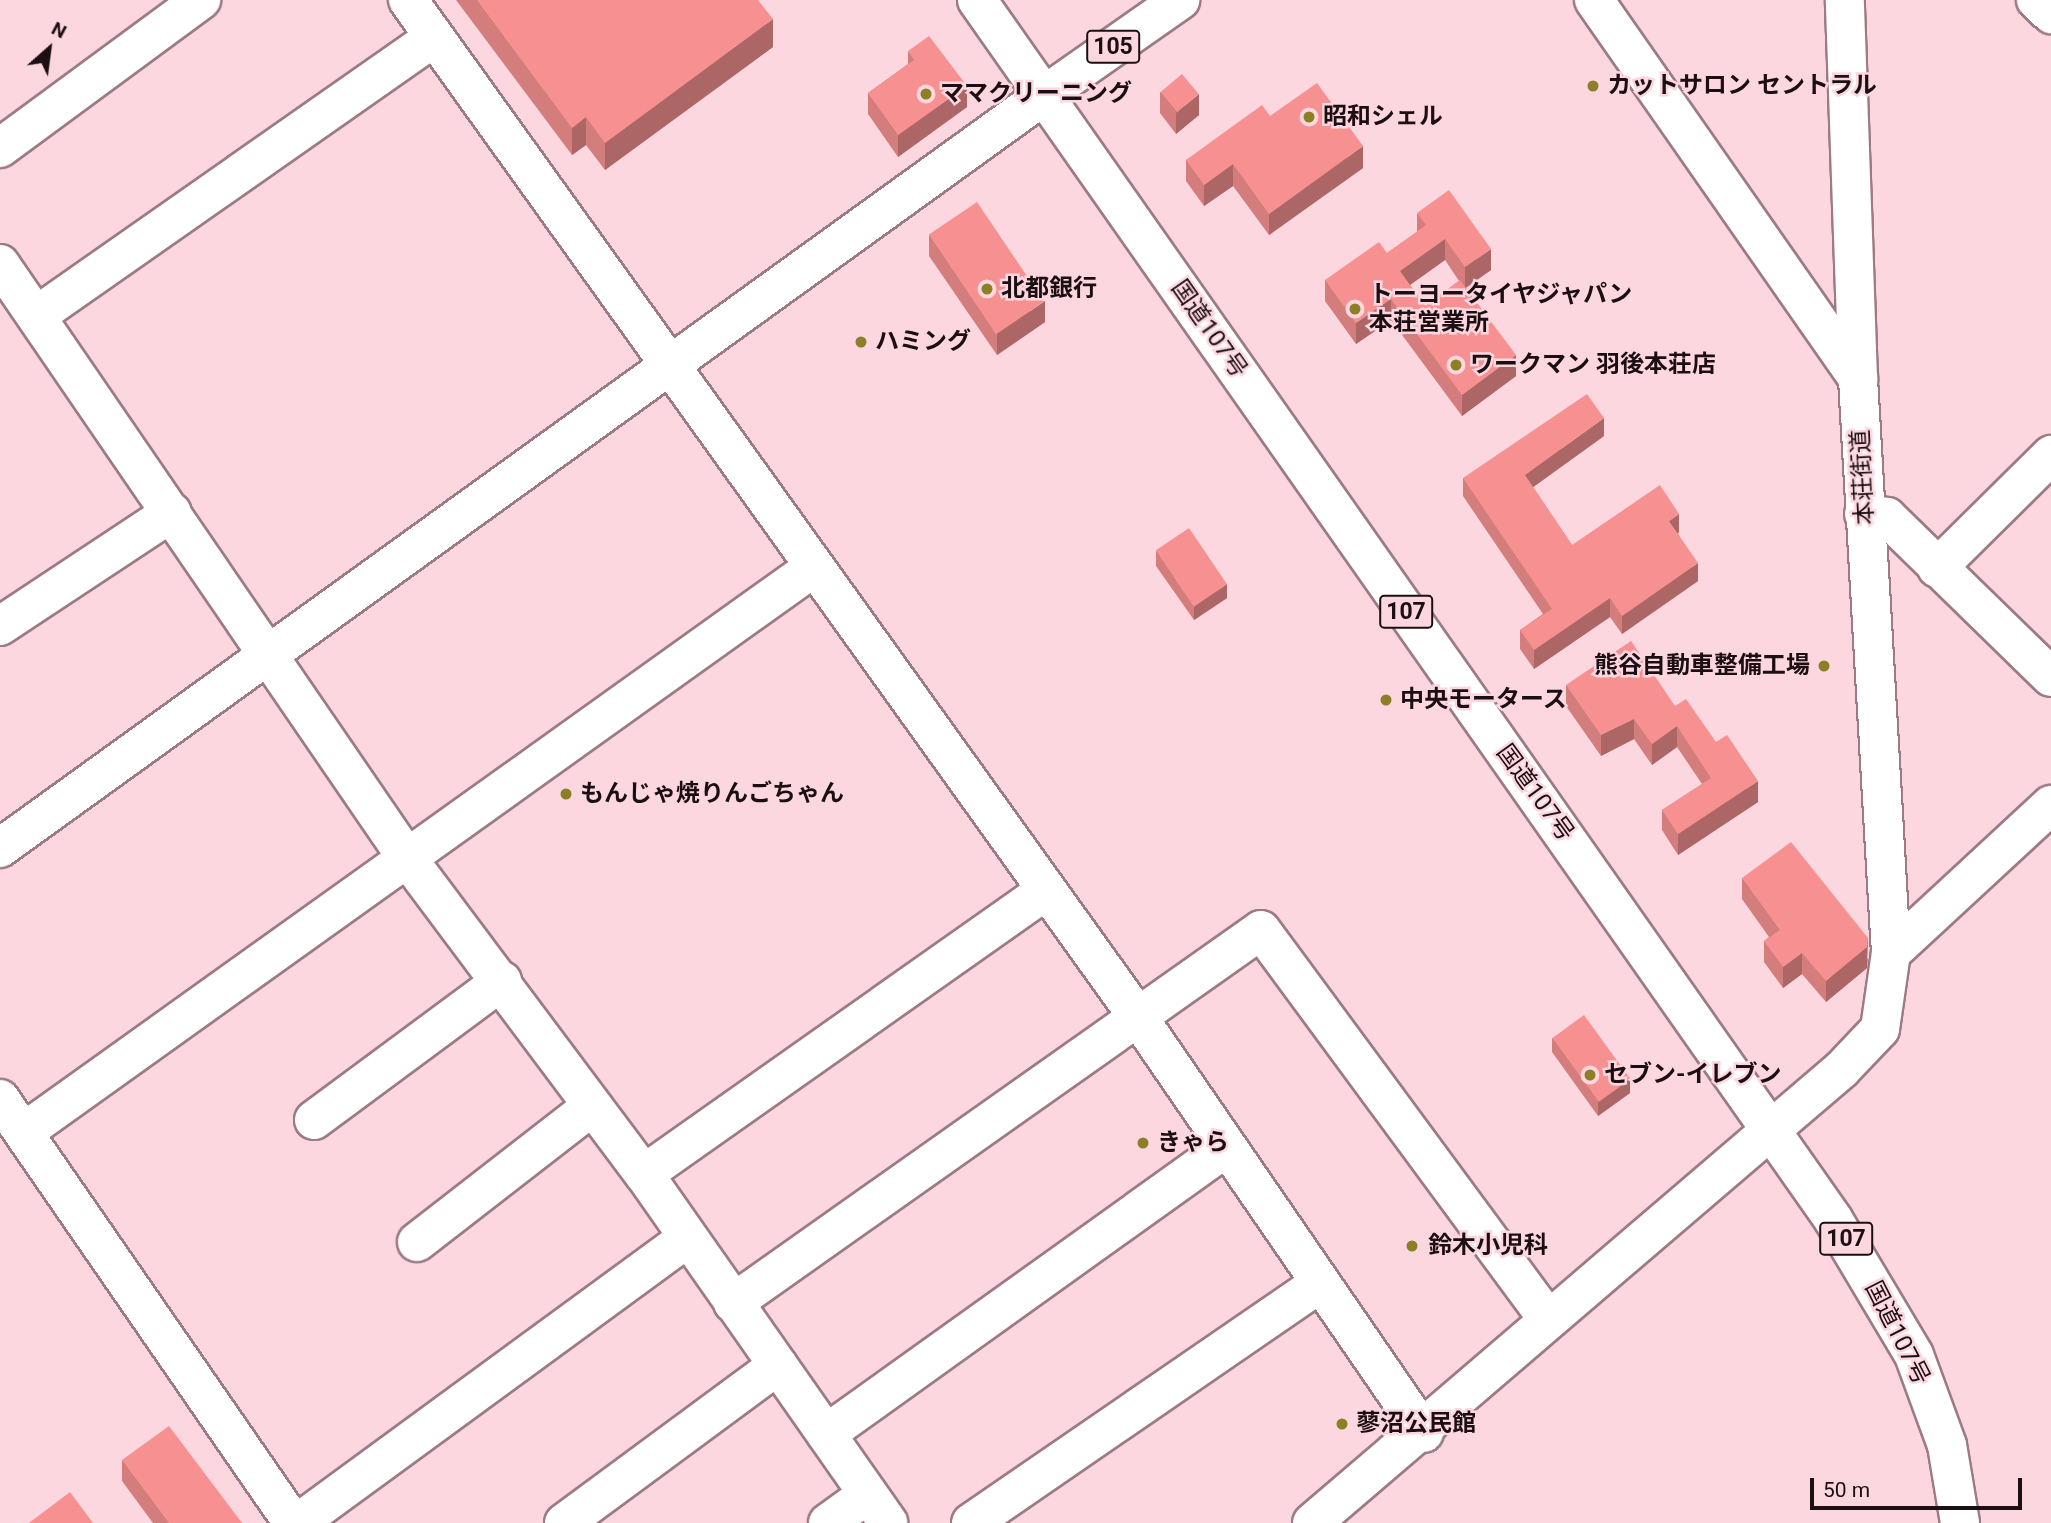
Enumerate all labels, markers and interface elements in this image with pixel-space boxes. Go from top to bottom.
north arrow [14,14,84,84]
text: N [48,17,70,43]
road number: 105 [1085,28,1141,66]
place label: カットサロン セントラル [1607,72,1877,100]
marker: カットサロン セントラル [1585,78,1601,94]
place label: ママクリーニング [940,80,1132,108]
marker: ママクリーニング [918,86,934,102]
place label: 昭和シェル [1323,103,1443,131]
marker: 昭和シェル [1301,109,1317,125]
place label: 北都銀行 [1001,275,1097,303]
street label: 国道107号 [1165,275,1253,383]
marker: 北都銀行 [979,281,995,297]
place label: トーヨータイヤジャパン 本荘営業所 [1369,281,1633,337]
marker: トーヨータイヤジャパン 本荘営業所 [1347,301,1363,317]
place label: ハミング [875,328,971,356]
marker: ハミング [853,334,869,350]
place label: ワークマン 羽後本荘店 [1470,351,1716,379]
marker: ワークマン 羽後本荘店 [1448,357,1464,373]
street label: 本荘街道 [1846,428,1880,526]
road number: 107 [1378,592,1434,632]
place label: 熊谷自動車整備工場 [1594,652,1810,680]
marker: 熊谷自動車整備工場 [1816,658,1832,674]
place label: 中央モータース [1400,686,1568,714]
marker: 中央モータース [1378,692,1394,708]
street label: 国道107号 [1490,739,1580,847]
place label: もんじゃ焼りんごちゃん [580,780,844,808]
marker: もんじゃ焼りんごちゃん [558,786,574,802]
place label: セブン-イレブン [1604,1061,1781,1089]
marker: セブン-イレブン [1582,1067,1598,1083]
place label: きゃら [1157,1129,1229,1157]
marker: きゃら [1135,1135,1151,1151]
road number: 107 [1818,1220,1874,1258]
place label: 鈴木小児科 [1428,1232,1548,1260]
marker: 鈴木小児科 [1402,1236,1422,1256]
street label: 国道107号 [1859,1276,1935,1390]
place label: 蓼沼公民館 [1356,1410,1476,1438]
marker: 蓼沼公民館 [1334,1416,1350,1432]
scale bar [1813,1464,2025,1508]
text: 50 m [1823,1478,1870,1502]

